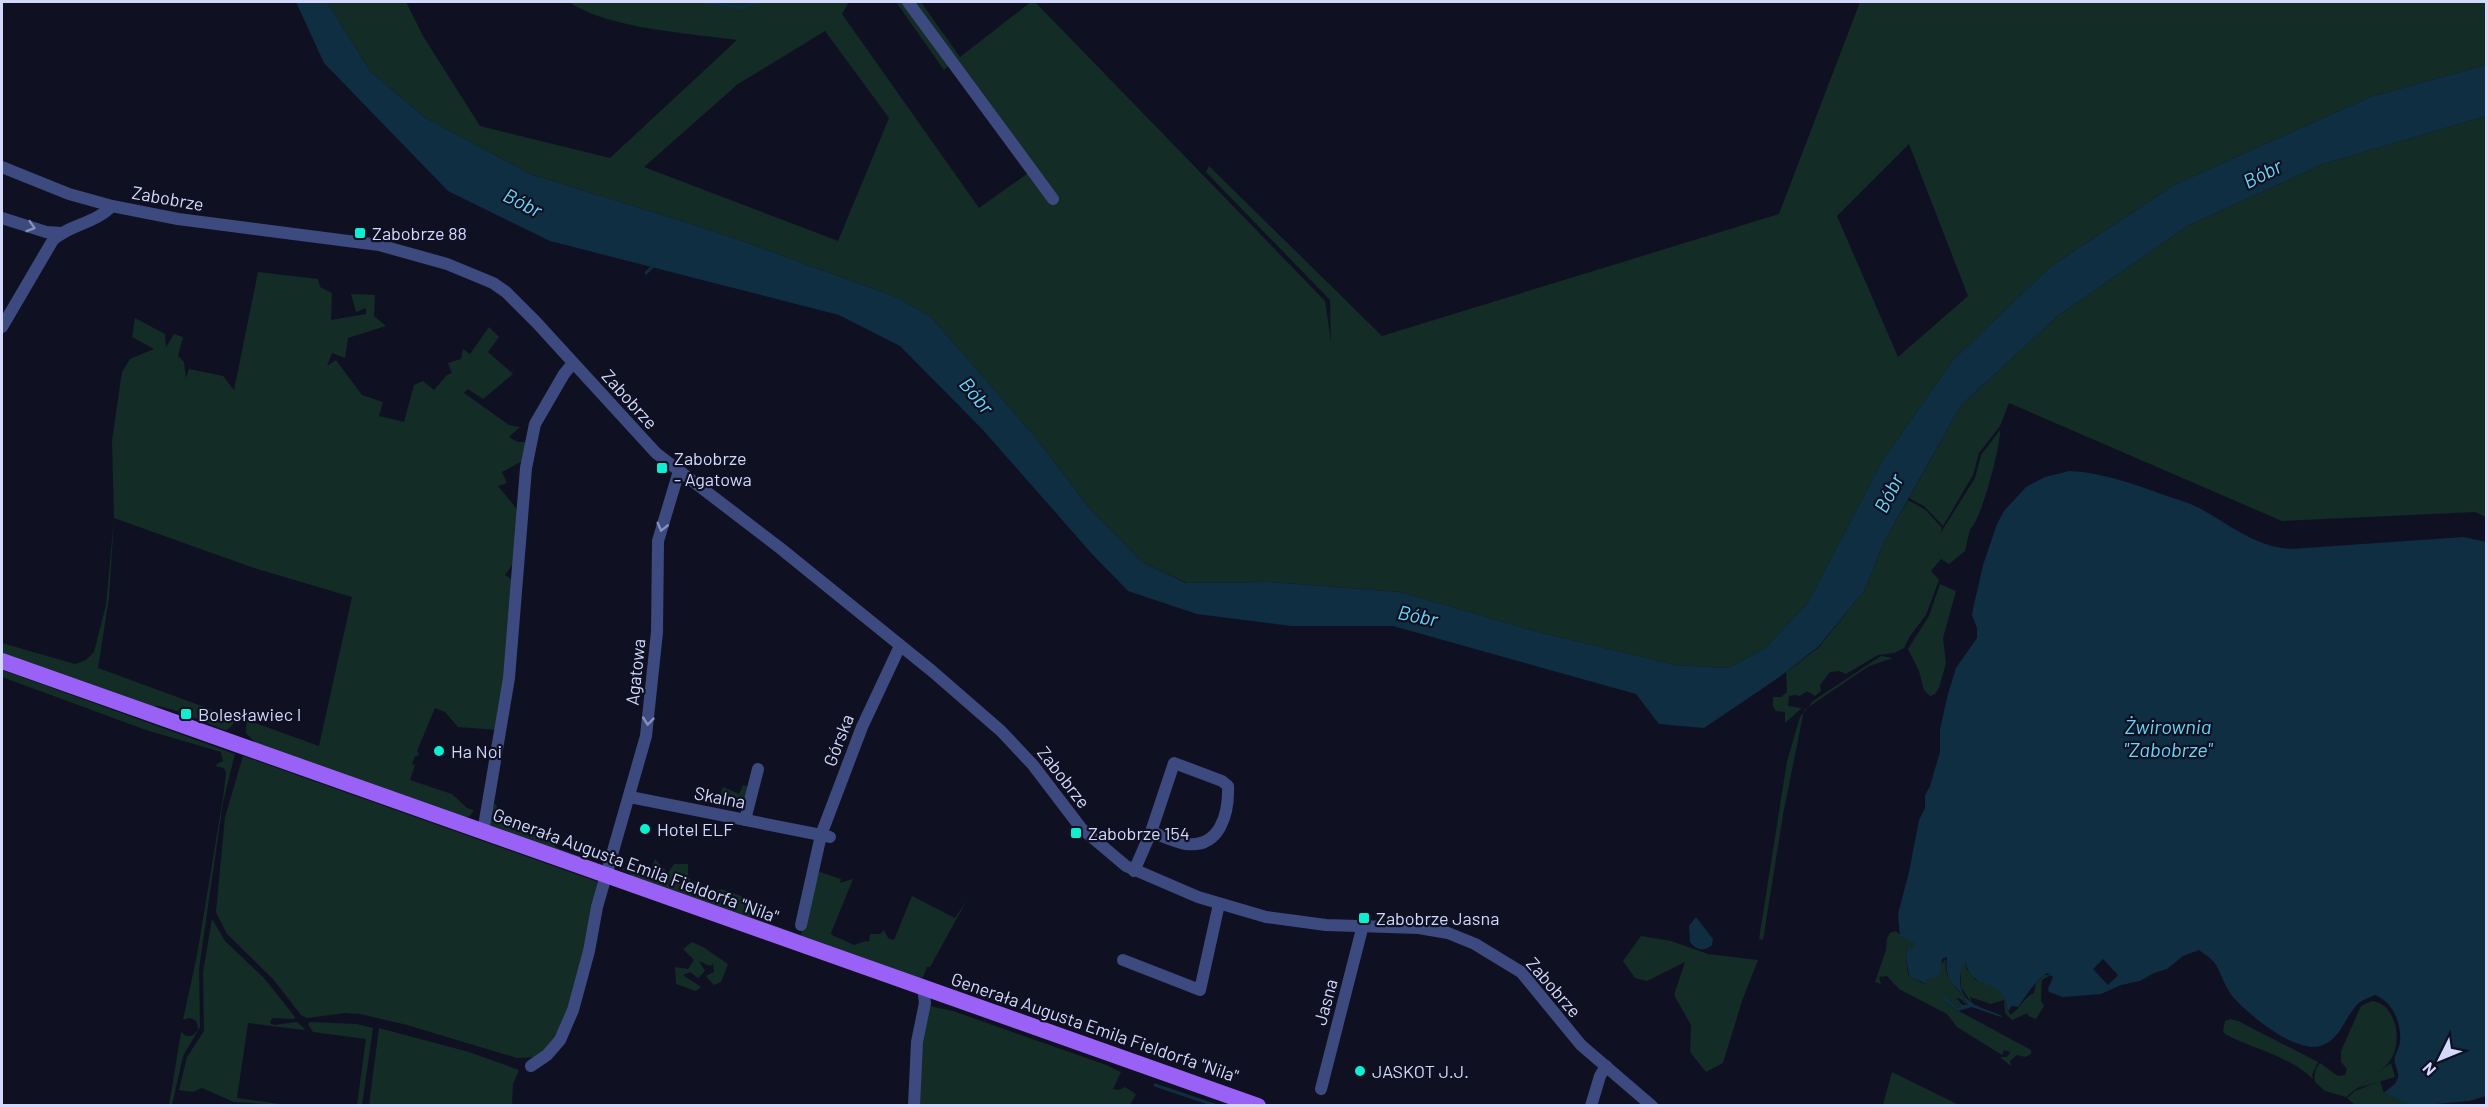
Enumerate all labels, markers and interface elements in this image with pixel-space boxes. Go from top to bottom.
water label: Bóbr [2239,153,2286,193]
street label: Zabobrze [130,181,206,215]
water label: Bóbr [500,182,547,222]
one-way arrow [25,220,36,232]
place label: Zabobrze 88 [372,222,467,244]
marker: Zabobrze 88 [353,226,367,240]
street label: Zabobrze [598,365,662,433]
water label: Bóbr [955,372,1000,419]
place label: Zabobrze - Agatowa [674,447,752,490]
marker: Zabobrze - Agatowa [655,461,669,475]
water label: Bóbr [1868,469,1908,516]
one-way arrow [656,521,669,531]
water label: Bóbr [1396,599,1441,631]
street label: Agatowa [621,638,649,706]
place label: Bolesławiec I [198,703,301,725]
marker: Bolesławiec I [179,707,193,721]
street label: Górska [818,711,858,769]
water label: Żwirownia "Zabobrze" [2124,714,2213,761]
one-way arrow [642,716,655,725]
place label: Ha Noi [451,740,502,762]
street label: Zabobrze [1033,742,1095,812]
marker: Ha Noi [432,744,446,758]
street label: Skalna [693,781,747,813]
street label: Generała Augusta Emila Fieldorfa "Nila" [490,803,782,927]
place label: Hotel ELF [657,818,733,840]
marker: Hotel ELF [638,822,652,836]
place label: Zabobrze 154 [1088,822,1190,844]
marker: Zabobrze 154 [1069,826,1083,840]
place label: Zabobrze Jasna [1376,907,1499,929]
marker: Zabobrze Jasna [1357,911,1371,925]
street label: Zabobrze [1522,952,1586,1022]
street label: Generała Augusta Emila Fieldorfa "Nila" [948,967,1242,1087]
street label: Jasna [1308,976,1342,1028]
north arrow [2410,1029,2470,1089]
text: N [2418,1059,2439,1080]
place label: JASKOT J.J. [1372,1060,1469,1082]
marker: JASKOT J.J. [1353,1064,1367,1078]

